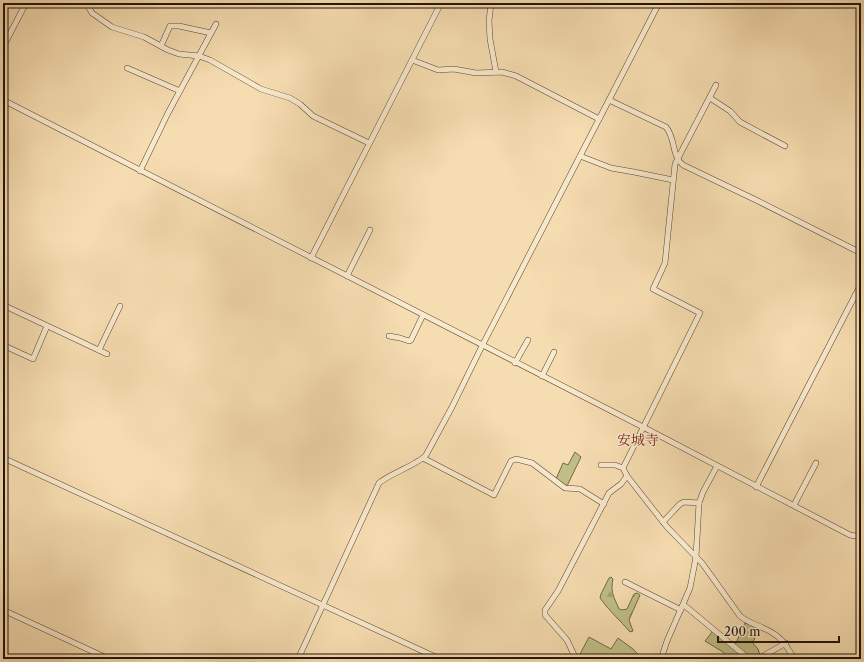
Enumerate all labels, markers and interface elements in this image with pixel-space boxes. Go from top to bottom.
district label: 安城寺 [617,431,659,449]
scale bar [718,618,839,644]
text: 200 m [724,624,761,639]

